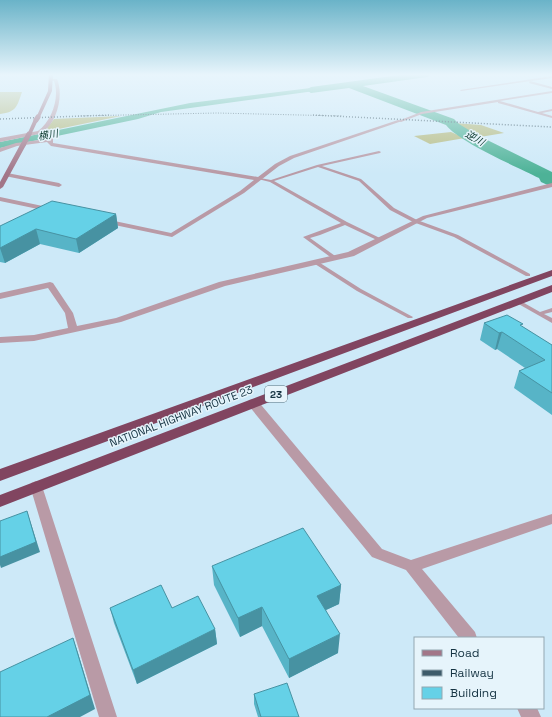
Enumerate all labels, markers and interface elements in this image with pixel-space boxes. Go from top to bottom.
water label: 横川 [37,127,60,143]
water label: 逆川 [463,127,488,149]
street label: NATIONAL HIGHWAY ROUTE 23 [107,382,255,450]
road number: 23 [265,386,287,402]
legend [414,637,544,709]
text: Road [450,645,479,661]
text: Railway [450,665,494,681]
text: Building [450,685,497,701]

